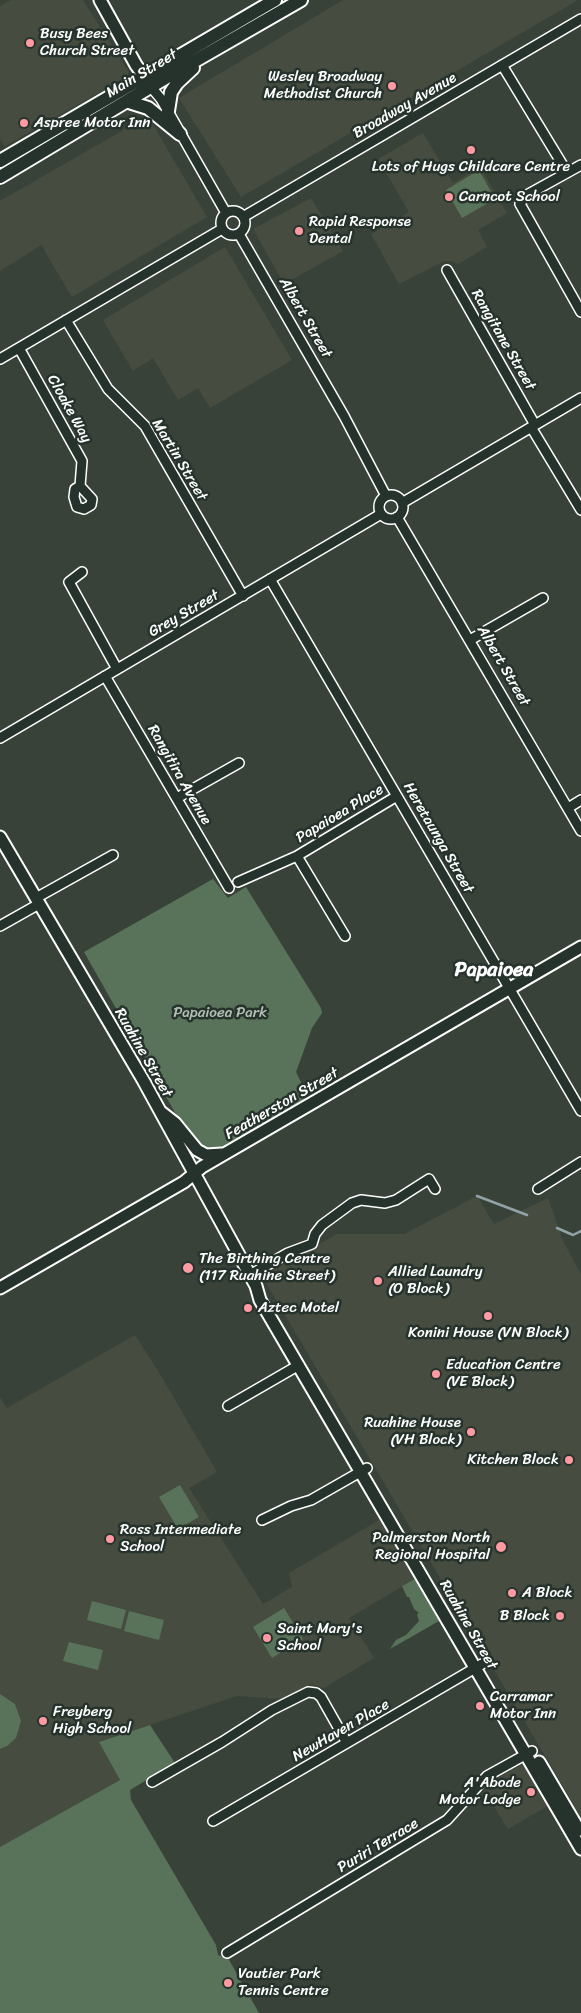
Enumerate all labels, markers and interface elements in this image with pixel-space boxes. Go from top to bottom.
place label: Busy Bees Church Street [40,25,134,60]
marker: Busy Bees Church Street [24,37,36,49]
street label: Main Street [103,46,181,102]
place label: Wesley Broadway Methodist Church [264,68,382,103]
street label: Broadway Avenue [350,69,460,143]
marker: Wesley Broadway Methodist Church [386,80,398,92]
place label: Aspree Motor Inn [34,114,150,132]
marker: Aspree Motor Inn [18,117,30,129]
marker: Lots of Hugs Childcare Centre [465,144,477,156]
place label: Lots of Hugs Childcare Centre [372,158,570,176]
place label: Carncot School [459,188,560,206]
marker: Carncot School [443,191,455,203]
place label: Rapid Response Dental [309,213,411,248]
marker: Rapid Response Dental [293,225,305,237]
street label: Albert Street [275,275,335,361]
street label: Rangitane Street [467,286,539,394]
street label: Cloake Way [43,372,95,446]
street label: Martin Street [148,416,210,504]
street label: Grey Street [146,587,222,641]
street label: Albert Street [473,623,533,709]
street label: Rangitira Avenue [143,722,215,828]
street label: Heretaunga Street [399,779,477,897]
street label: Papaioea Place [293,781,387,847]
district label: Papaioea [455,959,533,983]
park label: Papaioea Park [173,1004,267,1022]
street label: Ruahine Street [110,1005,176,1101]
street label: Featherston Street [222,1064,342,1144]
place label: The Birthing Centre (117 Ruahine Street) [199,1250,335,1285]
marker: The Birthing Centre (117 Ruahine Street) [181,1261,195,1275]
place label: Allied Laundry (O Block) [388,1263,482,1298]
marker: Allied Laundry (O Block) [372,1275,384,1287]
place label: Aztec Motel [258,1299,339,1317]
marker: Aztec Motel [242,1302,254,1314]
marker: Konini House (VN Block) [482,1310,494,1322]
place label: Konini House (VN Block) [408,1324,568,1342]
place label: Education Centre (VE Block) [446,1356,561,1391]
marker: Education Centre (VE Block) [430,1368,442,1380]
place label: Ruahine House (VH Block) [364,1414,461,1449]
marker: Ruahine House (VH Block) [465,1426,477,1438]
place label: Kitchen Block [467,1451,559,1469]
marker: Kitchen Block [563,1454,575,1466]
place label: Ross Intermediate School [120,1521,241,1556]
place label: Palmerston North Regional Hospital [372,1529,490,1564]
marker: Ross Intermediate School [104,1533,116,1545]
marker: Palmerston North Regional Hospital [494,1540,508,1554]
street label: Ruahine Street [435,1577,501,1673]
place label: A Block [522,1584,573,1602]
marker: A Block [506,1587,518,1599]
place label: B Block [500,1607,550,1625]
marker: B Block [554,1610,566,1622]
place label: Saint Mary's School [277,1620,362,1655]
marker: Saint Mary's School [261,1632,273,1644]
place label: Carramar Motor Inn [490,1688,556,1723]
street label: NewHaven Place [289,1696,393,1766]
marker: Carramar Motor Inn [474,1700,486,1712]
place label: Freyberg High School [53,1703,131,1738]
marker: Freyberg High School [37,1715,49,1727]
place label: A'Abode Motor Lodge [439,1774,521,1809]
marker: A'Abode Motor Lodge [525,1786,537,1798]
street label: Puriri Terrace [334,1815,422,1877]
place label: Vautier Park Tennis Centre [238,1965,329,2000]
marker: Vautier Park Tennis Centre [222,1977,234,1989]

